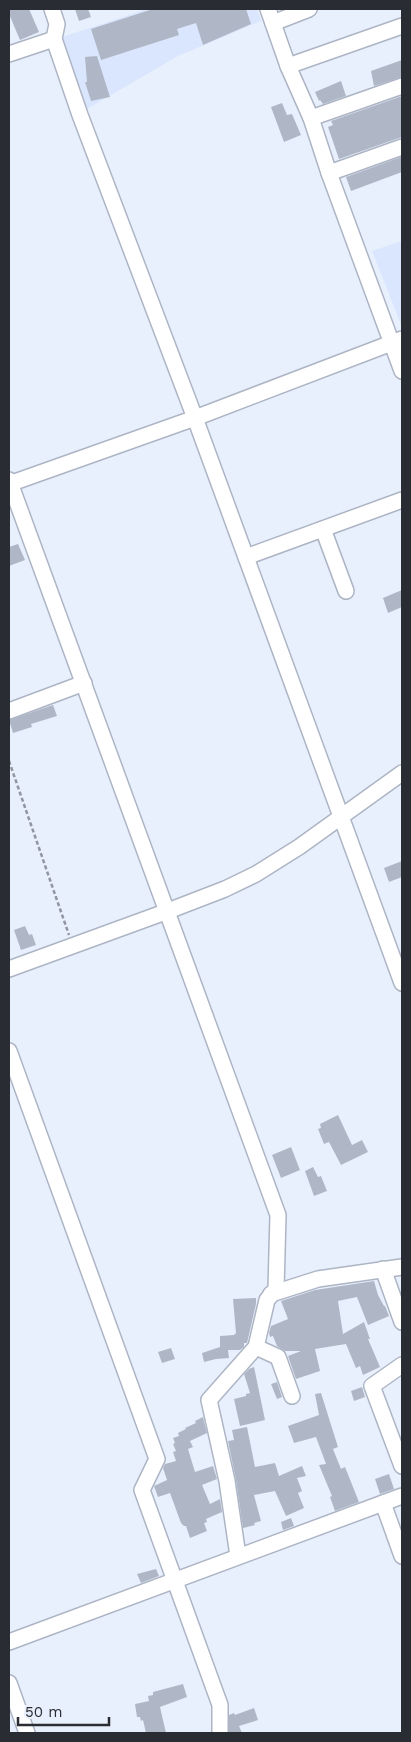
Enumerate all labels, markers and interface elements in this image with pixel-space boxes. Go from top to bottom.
scale bar [18,1694,109,1726]
text: 50 m [25,1703,62,1721]

